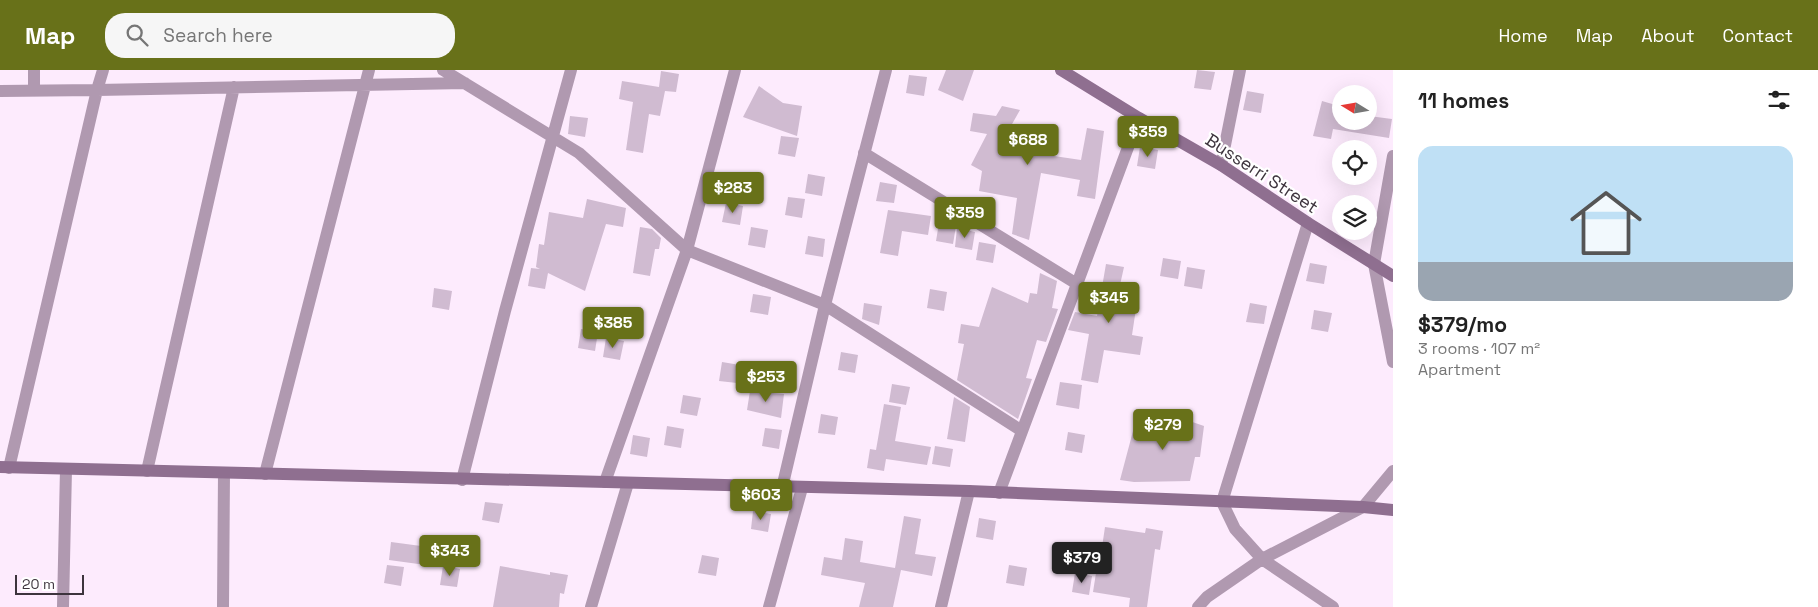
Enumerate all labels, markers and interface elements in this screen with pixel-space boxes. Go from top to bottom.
search box [105,13,455,58]
text: Map [25,20,75,51]
icon: search [123,21,151,49]
text: Search here [163,23,273,48]
text: Home [1499,24,1548,47]
text: Map [1576,24,1613,47]
text: About [1641,24,1695,47]
text: Contact [1723,24,1793,47]
north arrow [1332,85,1378,130]
map controls [1332,85,1377,240]
icon: filters [1765,86,1793,114]
text: 11 homes [1418,87,1509,114]
pin: $359 [1118,116,1178,158]
text: $359 [1129,121,1167,142]
pin: $688 [998,124,1058,166]
street label: Busserri Street [1201,128,1323,218]
text: $688 [1009,129,1047,150]
button: locate [1332,140,1377,185]
pin: $283 [703,172,763,214]
text: $283 [714,177,752,198]
icon: home [1561,178,1651,268]
button: layers [1332,195,1377,240]
pin: $359 [935,196,995,239]
text: $359 [946,202,984,223]
pin: $345 [1079,282,1139,324]
text: $345 [1089,287,1129,308]
pin: $385 [583,306,643,349]
text: $379/mo [1418,311,1507,338]
text: $385 [594,312,632,333]
text: 3 rooms · 107 m² [1418,338,1540,359]
text: Apartment [1418,359,1501,380]
pin: $253 [736,360,796,403]
text: $253 [747,366,785,387]
pin: $279 [1133,408,1193,451]
text: $279 [1144,414,1182,435]
pin: $603 [731,478,791,521]
text: $603 [741,484,781,505]
pin: $343 [420,534,480,577]
text: $343 [430,540,470,561]
pin: $379 [1052,542,1112,584]
text: $379 [1063,547,1101,568]
scale bar [15,572,84,595]
text: 20 m [22,575,55,593]

